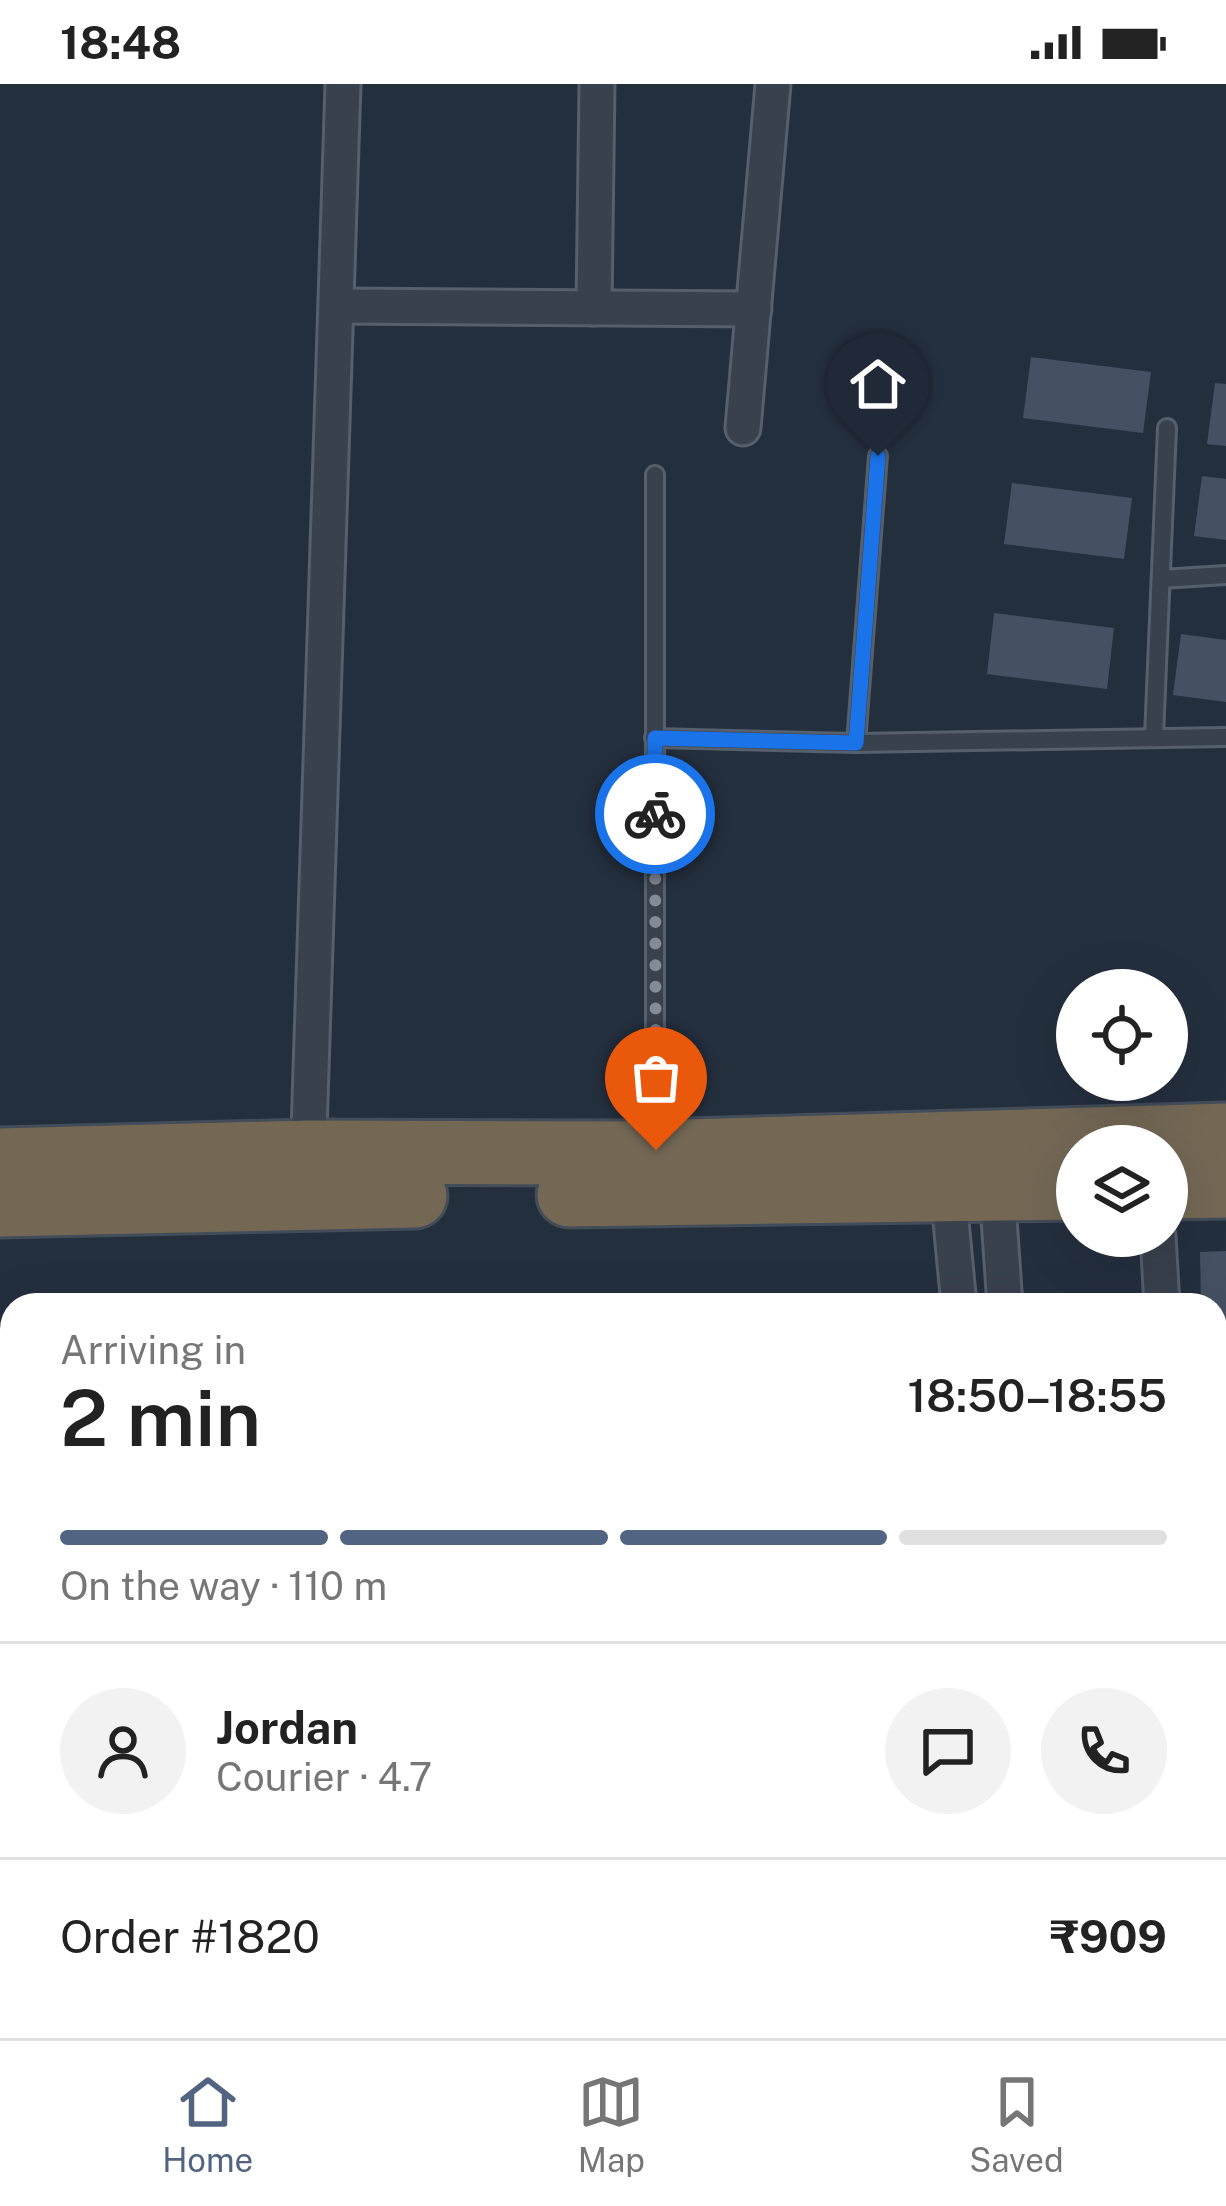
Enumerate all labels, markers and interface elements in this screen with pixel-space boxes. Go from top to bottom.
text: 18:48 [60,16,181,69]
pin [827,333,929,456]
icon: home [845,351,911,417]
courier [595,754,715,874]
icon: bike [622,781,688,847]
map controls [1056,969,1188,1257]
button: locate [1056,969,1188,1101]
pin [605,1027,707,1150]
icon: bag [623,1045,689,1111]
button: layers [1056,1125,1188,1257]
text: Arriving in [60,1327,246,1373]
text: 18:50–18:55 [907,1369,1167,1422]
text: 2 min [60,1372,261,1464]
text: On the way · 110 m [60,1563,387,1609]
button: person [60,1688,186,1814]
button: chat [885,1688,1011,1814]
button: phone [1041,1688,1167,1814]
text: Jordan [216,1701,358,1754]
text: Courier · 4.7 [216,1754,432,1800]
text: Order #1820 [60,1910,320,1963]
text: ₹909 [1050,1910,1167,1963]
tab: Home [162,2069,253,2179]
tab: Map [578,2069,645,2179]
tab: Saved [969,2069,1064,2179]

